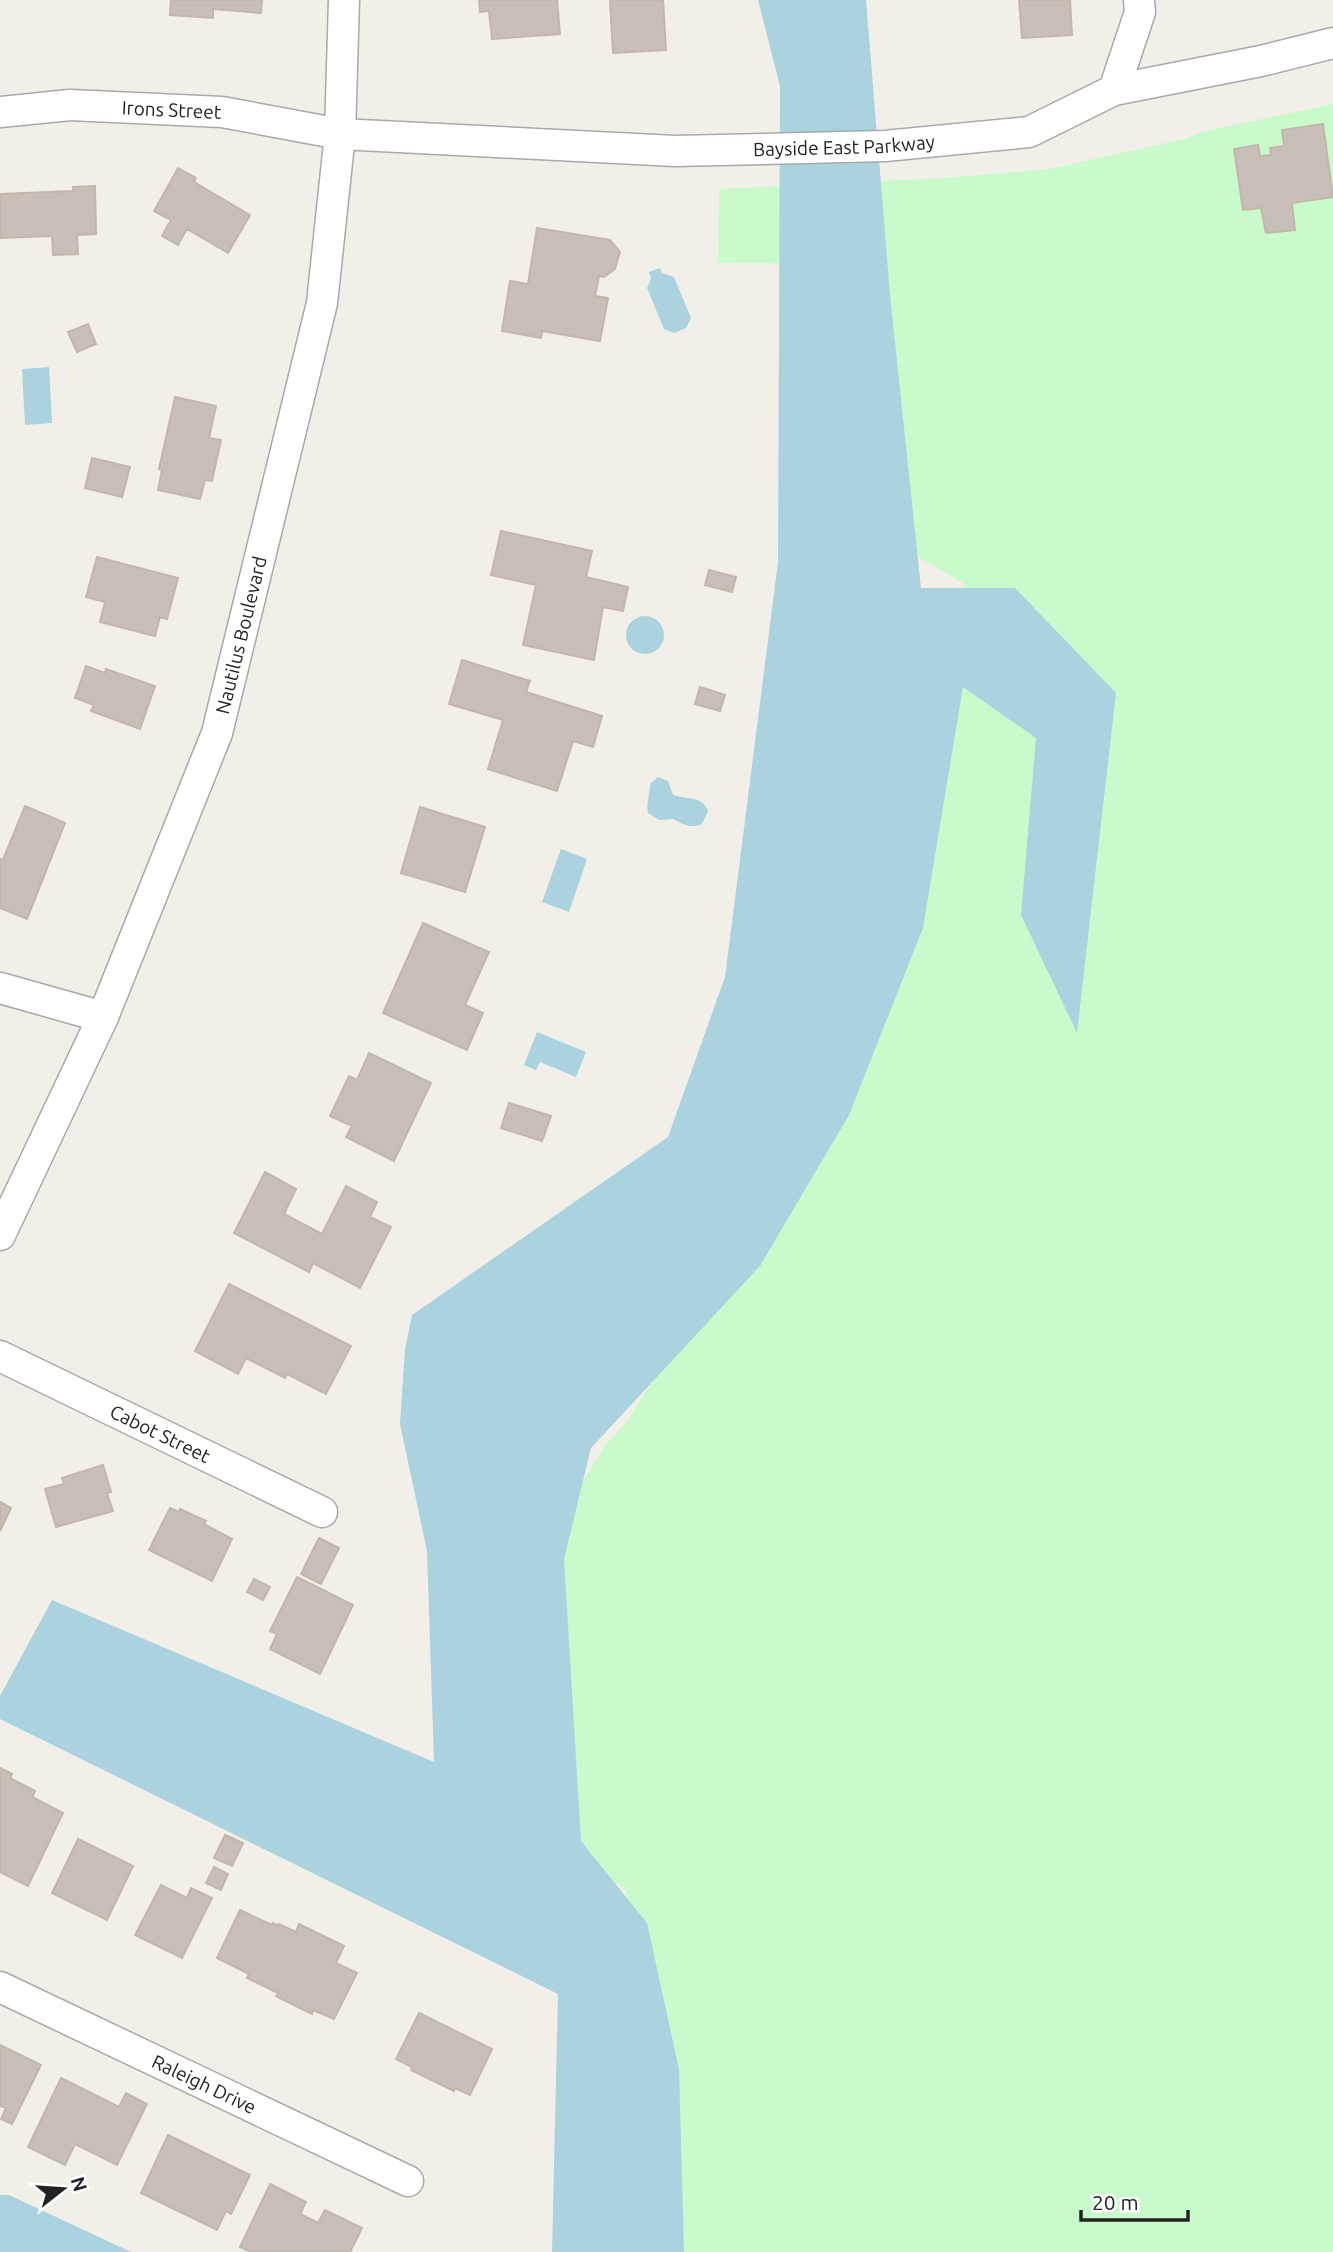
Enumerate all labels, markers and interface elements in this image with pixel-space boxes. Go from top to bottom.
street label: Irons Street [121,96,222,123]
street label: Bayside East Parkway [753,130,936,160]
street label: Nautilus Boulevard [211,554,271,716]
street label: Cabot Street [107,1400,214,1467]
street label: Raleigh Drive [148,2050,260,2118]
north arrow [28,2154,98,2224]
text: N [67,2174,92,2194]
scale bar [1081,2178,1188,2222]
text: 20 m [1092,2190,1139,2214]

